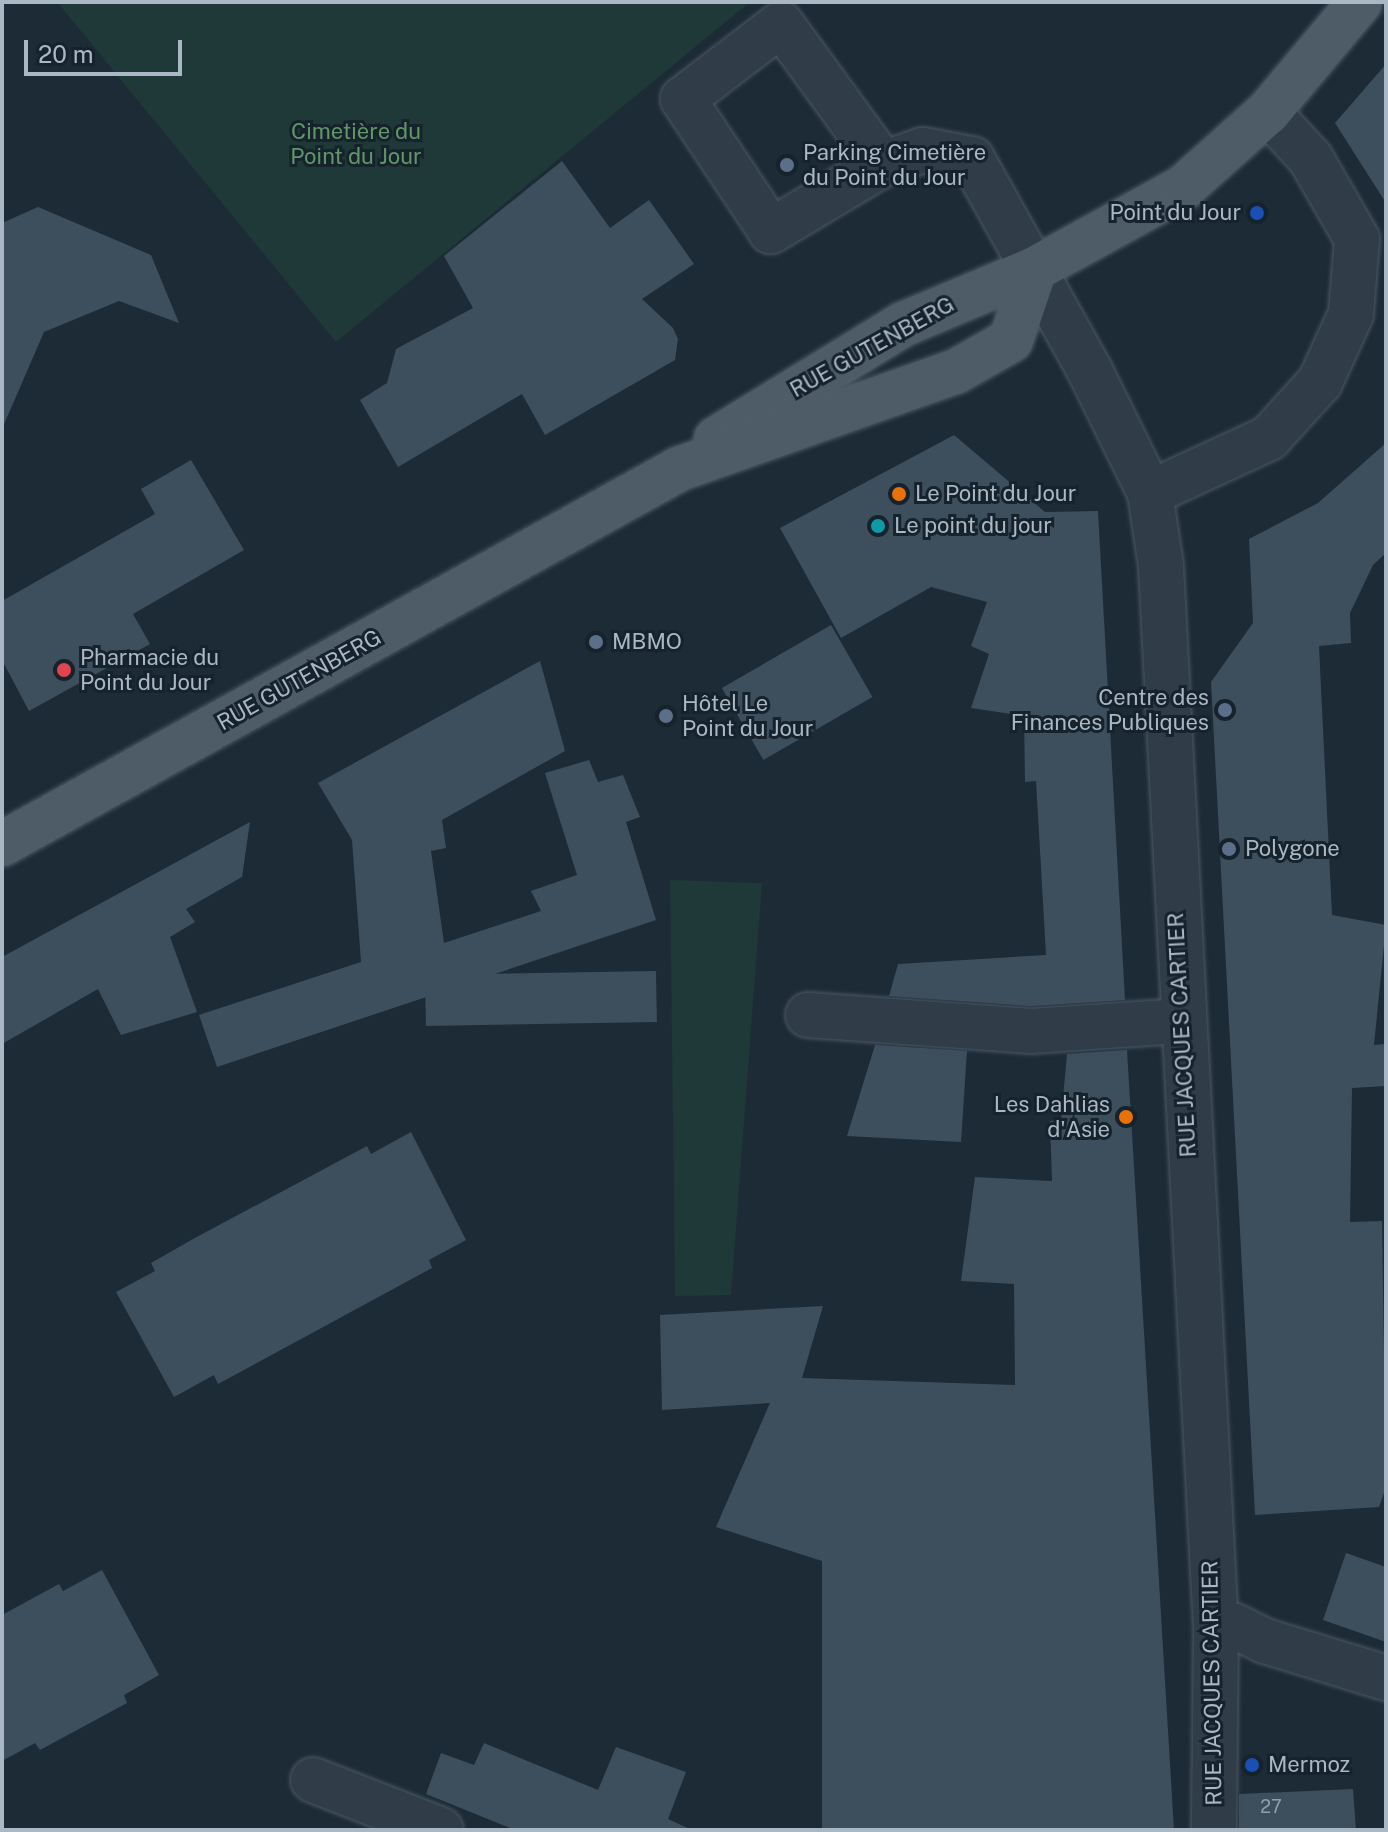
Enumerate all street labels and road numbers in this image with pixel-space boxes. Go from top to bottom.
street label: RUE GUTENBERG [785,291,959,403]
street label: RUE GUTENBERG [212,624,386,736]
street label: RUE JACQUES CARTIER [1162,912,1202,1158]
street label: RUE JACQUES CARTIER [1197,1560,1227,1806]

